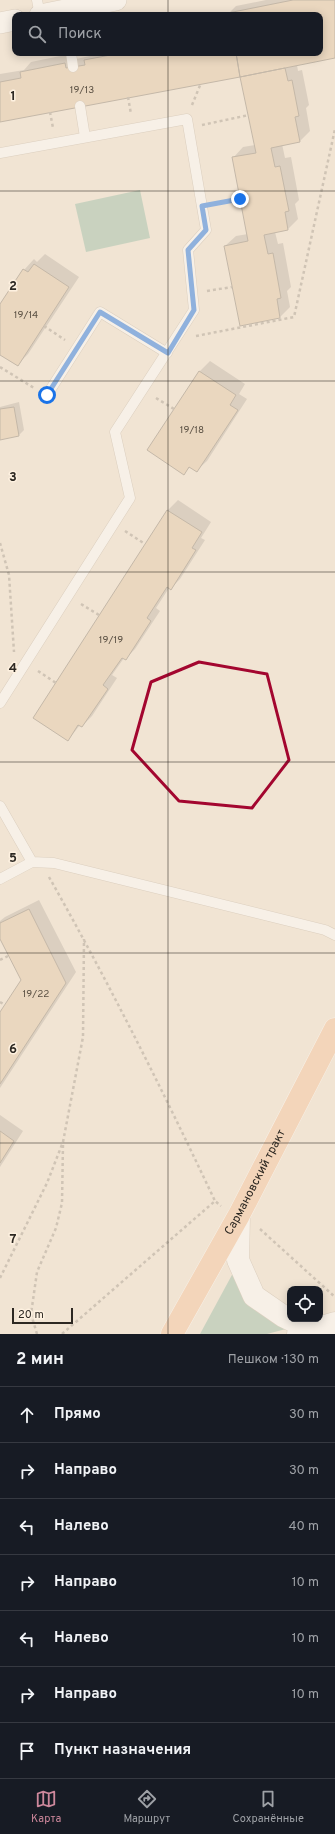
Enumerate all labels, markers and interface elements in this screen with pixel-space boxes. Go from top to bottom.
search box [12,12,323,56]
icon: search [26,23,48,45]
text: Поиск [58,25,102,44]
house number: 19/13 [70,84,94,97]
text: 1 [10,89,16,105]
route end [231,190,249,208]
text: 2 [9,279,17,295]
house number: 19/14 [14,309,38,322]
route start [38,386,56,404]
house number: 19/18 [180,424,204,437]
text: 3 [9,470,17,486]
house number: 19/19 [99,634,123,647]
text: 4 [9,661,17,677]
text: 5 [9,851,17,867]
house number: 19/22 [23,988,49,1001]
text: 6 [9,1042,17,1058]
street label: Сармановский тракт [221,1126,290,1238]
text: 7 [10,1232,17,1248]
map controls [287,1286,323,1322]
button: locate [287,1286,323,1322]
scale bar [12,1306,73,1325]
text: 20 m [18,1308,44,1322]
text: 2 мин [16,1349,64,1371]
text: Пешком · 130 m [228,1352,319,1368]
icon: ahead [16,1404,38,1426]
text: Прямо [54,1405,101,1424]
text: 30 m [289,1407,319,1423]
icon: right [16,1460,38,1482]
text: Направо [54,1461,117,1480]
text: 30 m [289,1463,319,1479]
icon: left [16,1516,38,1538]
text: Налево [54,1517,109,1536]
text: 40 m [289,1519,319,1535]
icon: right [16,1572,38,1594]
text: Направо [54,1573,117,1592]
text: 10 m [292,1575,319,1591]
icon: left [16,1628,38,1650]
text: Налево [54,1629,109,1648]
text: 10 m [292,1631,319,1647]
icon: right [16,1684,38,1706]
text: Направо [54,1685,117,1704]
text: 10 m [292,1687,319,1703]
icon: arrive [16,1740,38,1762]
text: Пункт назначения [54,1741,191,1760]
tab: Карта [31,1788,61,1826]
tab: Маршрут [123,1788,170,1826]
tab: Сохранённые [233,1788,304,1826]

